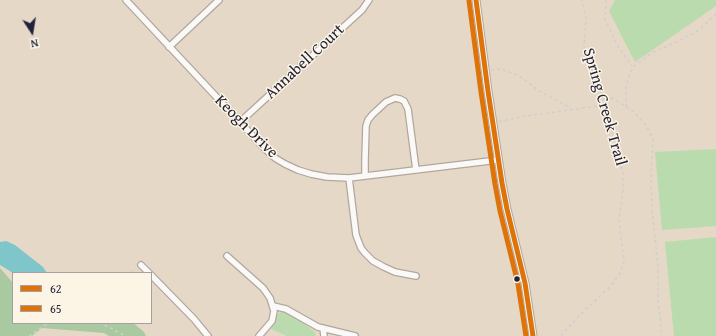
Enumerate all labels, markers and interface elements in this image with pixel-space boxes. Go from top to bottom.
north arrow [12,12,52,52]
street label: Annabell Court [261,20,349,104]
text: N [29,35,40,52]
street label: Spring Creek Trail [578,46,630,168]
street label: Keogh Drive [210,91,282,163]
legend [12,272,152,324]
unlabelled marker [512,274,522,284]
text: 62 [50,280,62,297]
text: 65 [50,300,62,317]

